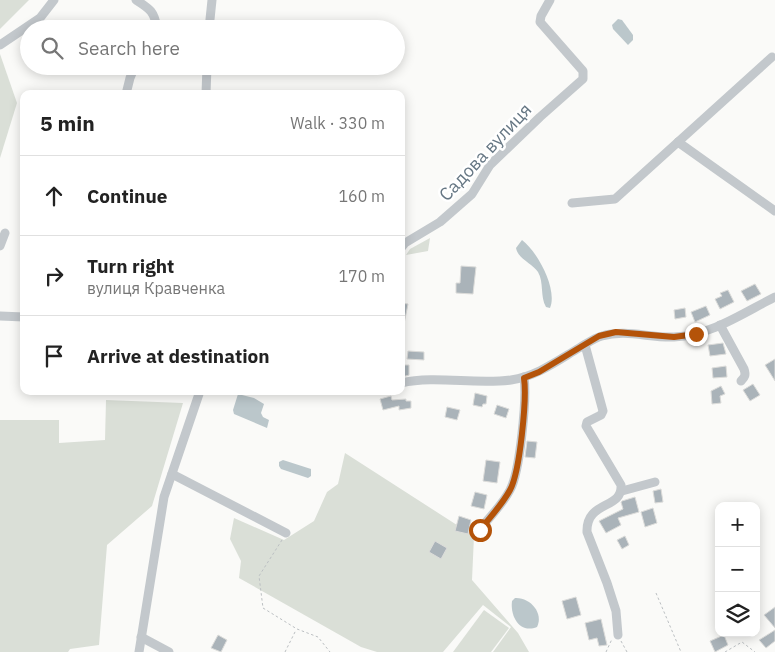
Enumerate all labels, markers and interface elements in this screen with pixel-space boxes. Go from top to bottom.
search box [20,20,405,75]
icon: search [38,34,66,62]
text: Search here [78,36,180,60]
street label: Садова вулиця [434,98,536,206]
text: 5 min [40,109,95,137]
text: Walk · 330 m [290,113,385,133]
icon: ahead [40,182,68,210]
text: Continue [87,184,167,208]
text: 160 m [338,186,385,206]
text: Turn right [87,254,174,278]
icon: right [40,262,68,290]
text: 170 m [338,266,385,286]
text: вулиця Кравченка [87,278,225,298]
route end [685,323,708,346]
icon: arrive [40,342,68,370]
text: Arrive at destination [87,344,270,368]
map controls [715,502,760,637]
button: + [715,502,760,547]
route start [469,519,492,542]
button: − [715,547,760,592]
button: layers [715,592,760,637]

